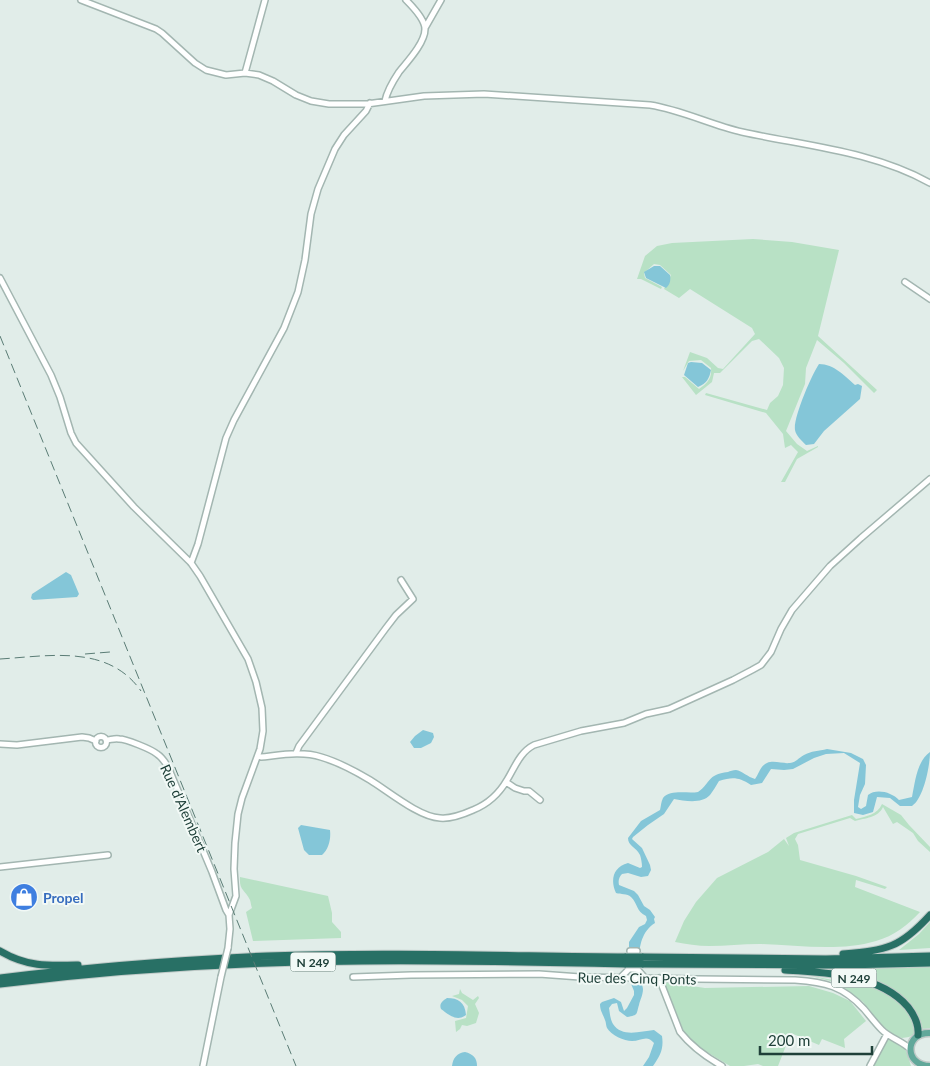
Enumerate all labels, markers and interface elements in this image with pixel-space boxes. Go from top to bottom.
street label: Rue d’Alembert [157,762,211,854]
shop icon: Propel [9,882,39,912]
place label: Propel [43,889,84,906]
road number: N 249 [290,952,336,972]
street label: Rue des Cinq Ponts [577,968,697,988]
road number: N 249 [832,968,876,988]
scale bar [760,1024,872,1056]
text: 200 m [768,1031,810,1049]

